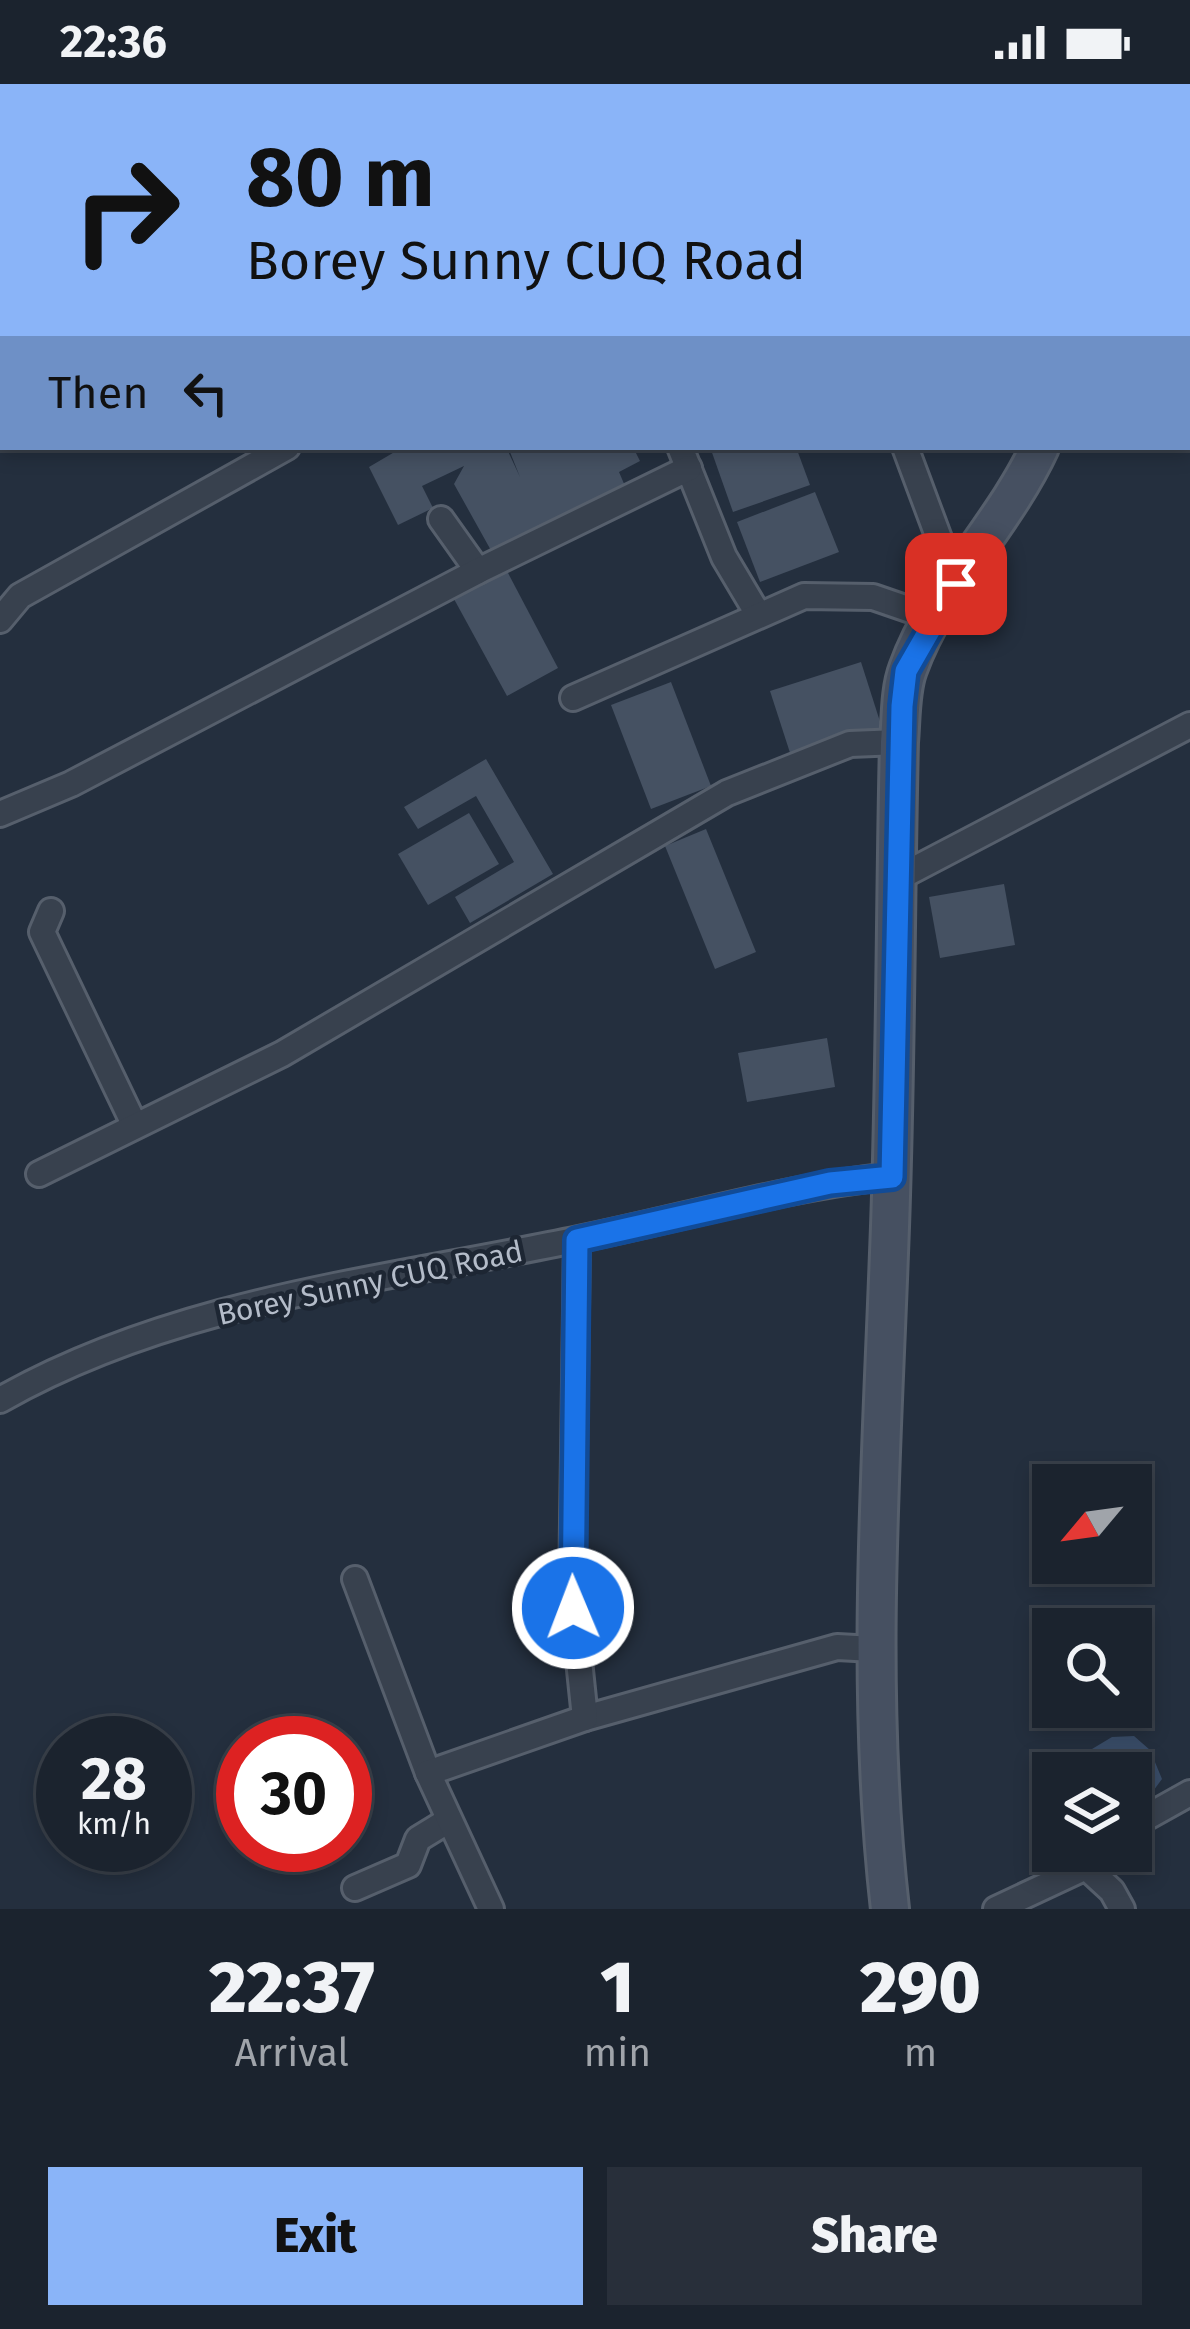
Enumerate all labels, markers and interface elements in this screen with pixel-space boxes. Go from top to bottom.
text: 22:36 [60,15,167,69]
text: 80 m [246,127,435,228]
icon: right [48,132,204,288]
text: Borey Sunny CUQ Road [246,229,806,293]
icon: left [173,360,239,426]
text: Then [48,366,149,420]
pin [905,533,1007,635]
icon: arrive [923,551,989,617]
street label: Borey Sunny CUQ Road [214,1233,526,1333]
north arrow [1032,1464,1152,1584]
map controls [1032,1464,1152,1872]
position arrow [510,1545,636,1671]
button: search [1032,1608,1152,1728]
speed limit sign: 30 [216,1716,372,1872]
text: 28 [81,1743,147,1815]
button: layers [1032,1752,1152,1872]
text: km/h [77,1806,151,1842]
text: 22:37 [209,1945,375,2031]
text: 1 [600,1945,634,2031]
text: 290 [860,1945,981,2031]
text: Arrival [235,2030,349,2076]
text: min [584,2030,651,2076]
text: m [904,2030,937,2076]
button: Exit [48,2167,583,2305]
button: Share [607,2167,1142,2305]

